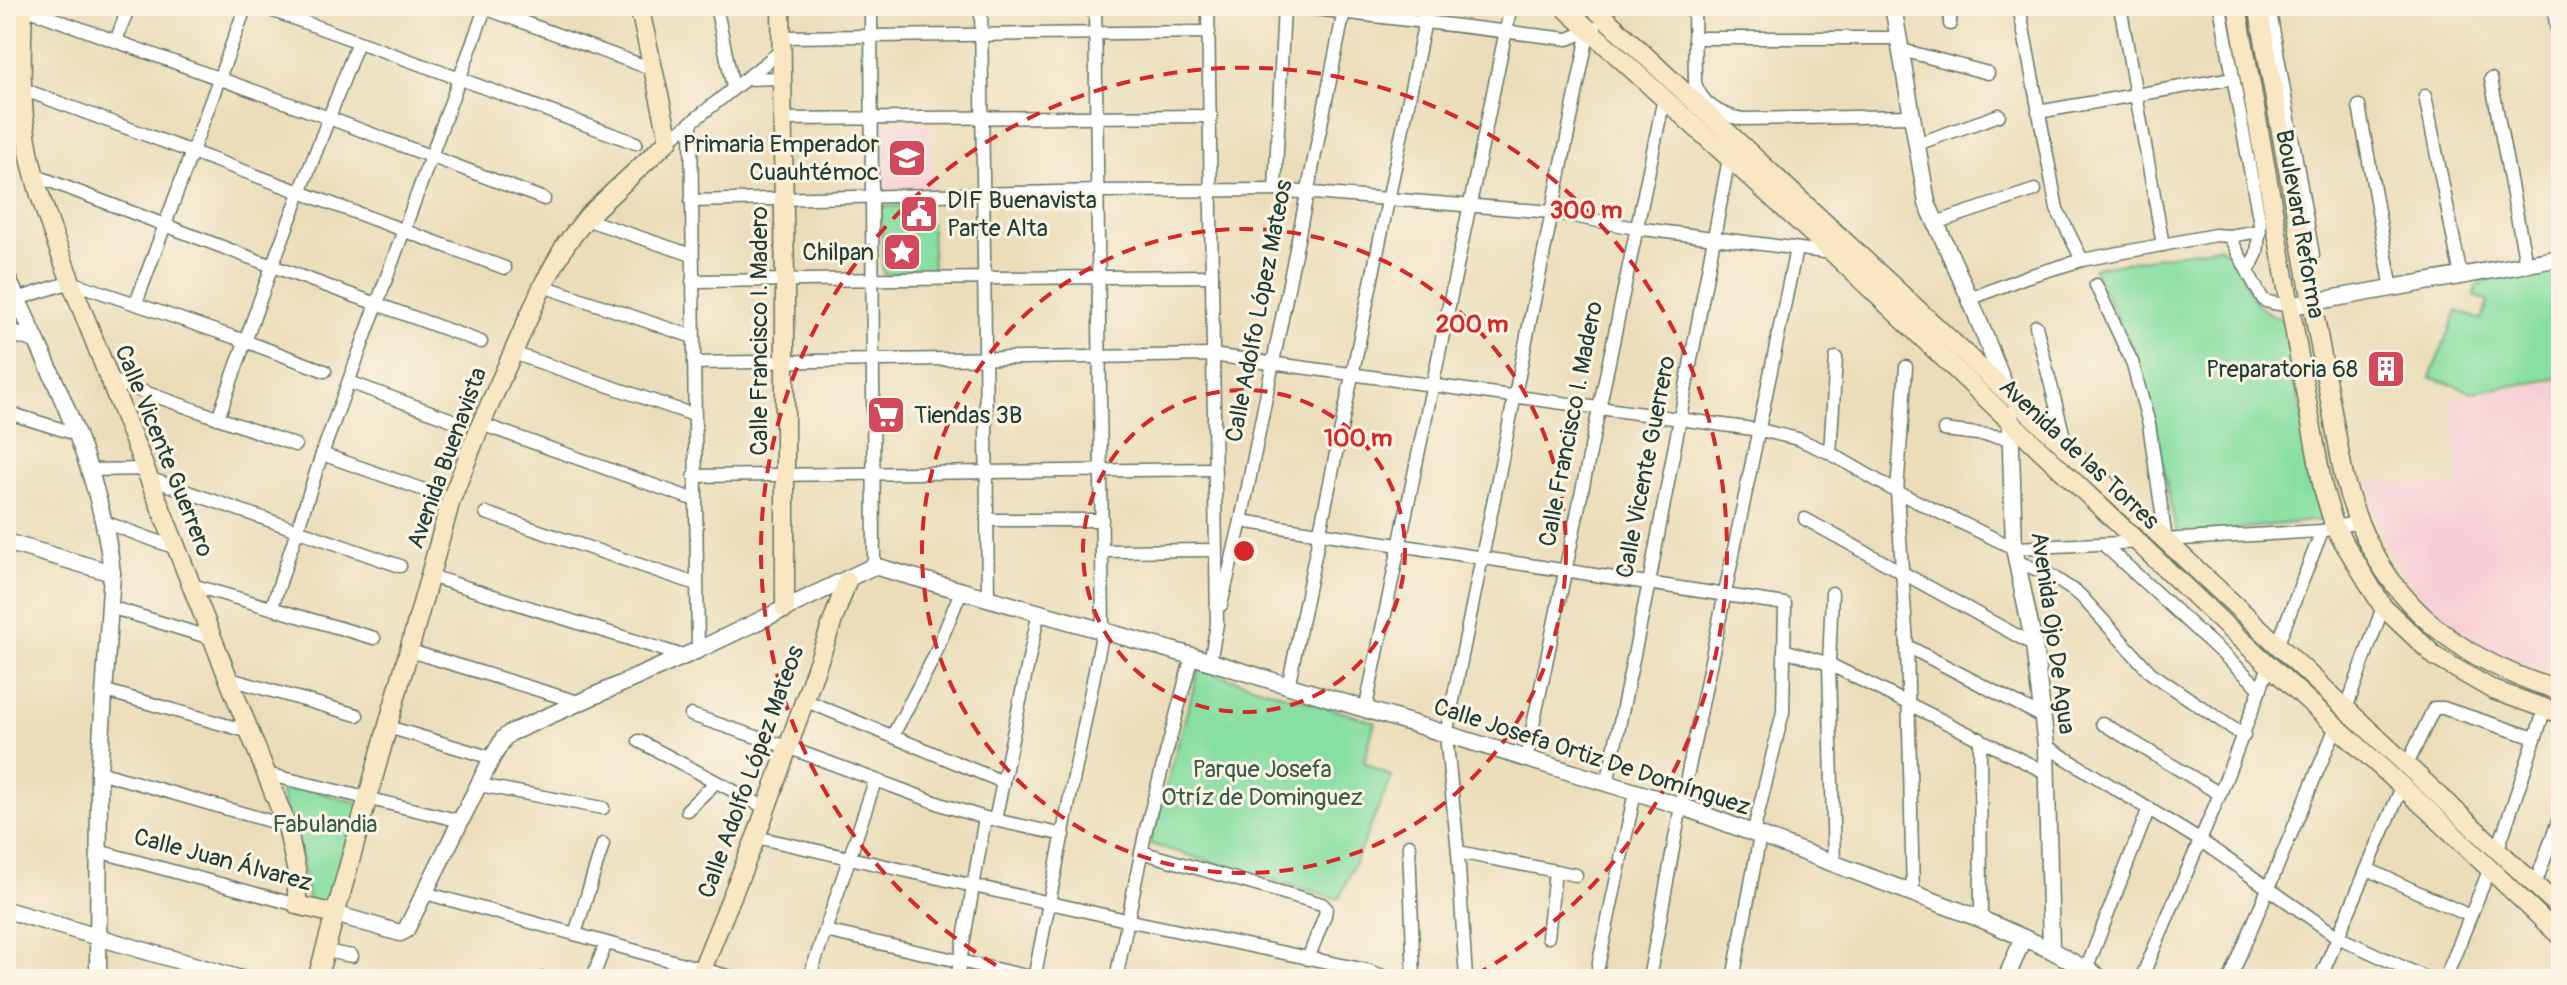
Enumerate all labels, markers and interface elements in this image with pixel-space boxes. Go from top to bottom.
street label: Boulevard Reforma [2269,127,2331,321]
place label: Primaria Emperador Cuauhtémoc [683,130,879,187]
school or university icon: Primaria Emperador Cuauhtémoc [886,137,928,179]
street label: Calle Adolfo López Mateos [1219,177,1299,445]
place label: DIF Buenavista Parte Alta [947,186,1097,243]
public building icon: DIF Buenavista Parte Alta [898,193,940,235]
text: 300 m [1550,196,1622,225]
street label: Calle Francisco I. Madero [745,206,774,456]
place icon: Chilpan [881,231,923,273]
place label: Chilpan [802,238,874,267]
street label: Calle Francisco I. Madero [1533,299,1609,549]
text: 200 m [1436,310,1508,339]
street label: Calle Vicente Guerrero [108,341,220,561]
building icon: Preparatoria 68 [2365,348,2407,390]
street label: Calle Vicente Guerrero [1610,353,1682,581]
place label: Preparatoria 68 [2206,355,2358,384]
street label: Avenida Buenavista [401,363,493,553]
street label: Avenida de las Torres [1993,372,2165,536]
supermarket icon: Tiendas 3B [865,394,907,436]
place label: Tiendas 3B [914,401,1022,430]
text: 100 m [1324,424,1392,453]
street label: Avenida Ojo De Agua [2024,530,2082,736]
centre of rings [1230,537,1258,565]
street label: Calle Adolfo López Mateos [692,641,810,902]
street label: Calle Josefa Ortiz De Domínguez [1430,692,1754,822]
park label: Parque Josefa Otríz de Dominguez [1161,755,1363,812]
park label: Fabulandia [273,810,377,839]
street label: Calle Juan Álvarez [131,822,315,898]

